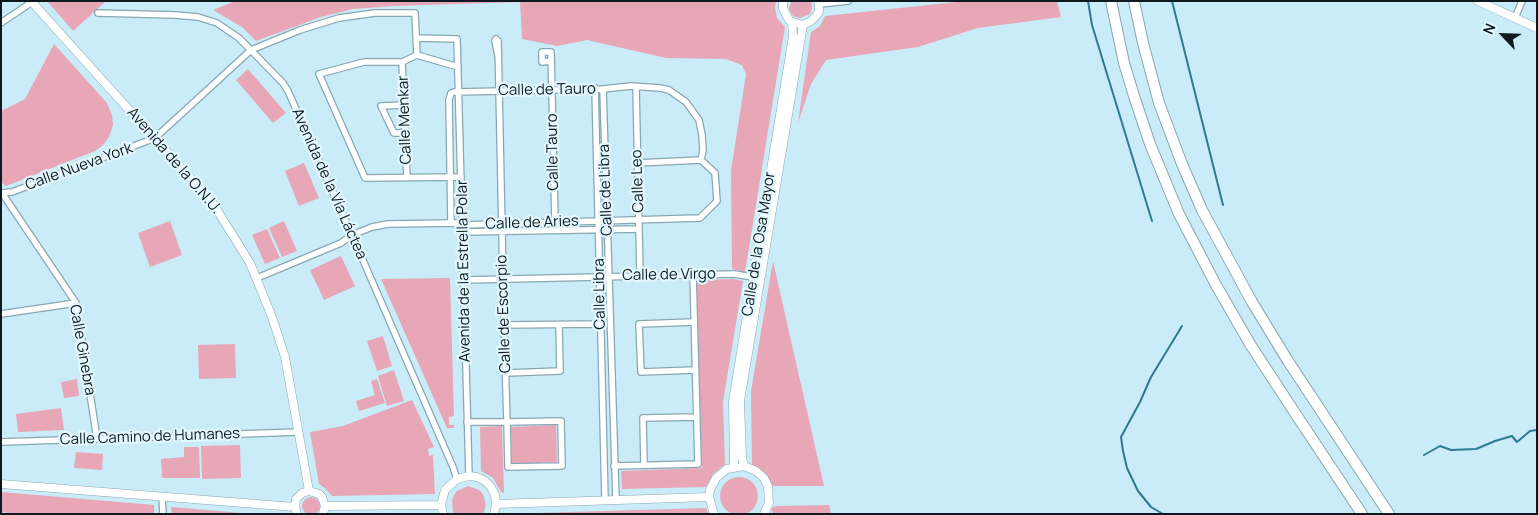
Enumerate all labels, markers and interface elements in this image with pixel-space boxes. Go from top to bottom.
north arrow [1478,10,1528,60]
text: N [1478,20,1500,37]
street label: Calle Menkar [394,75,416,165]
street label: Calle de Tauro [498,80,596,100]
street label: Avenida de la O.N.U. [123,104,225,218]
street label: Avenida de la Vía Láctea [288,106,370,262]
street label: Calle Tauro [543,113,563,191]
street label: Calle Nueva York [23,139,135,195]
street label: Calle de Libra [595,144,617,236]
street label: Calle Leo [628,149,648,213]
street label: Calle de la Osa Mayor [739,171,779,317]
street label: Avenida de la Estrella Polar [453,179,475,363]
street label: Calle de Aries [485,212,579,234]
street label: Calle de Escorpio [493,254,515,374]
street label: Calle Libra [590,258,610,330]
street label: Calle de Virgo [622,265,716,285]
street label: Calle Ginebra [65,303,99,397]
street label: Calle Camino de Humanes [60,425,240,449]

